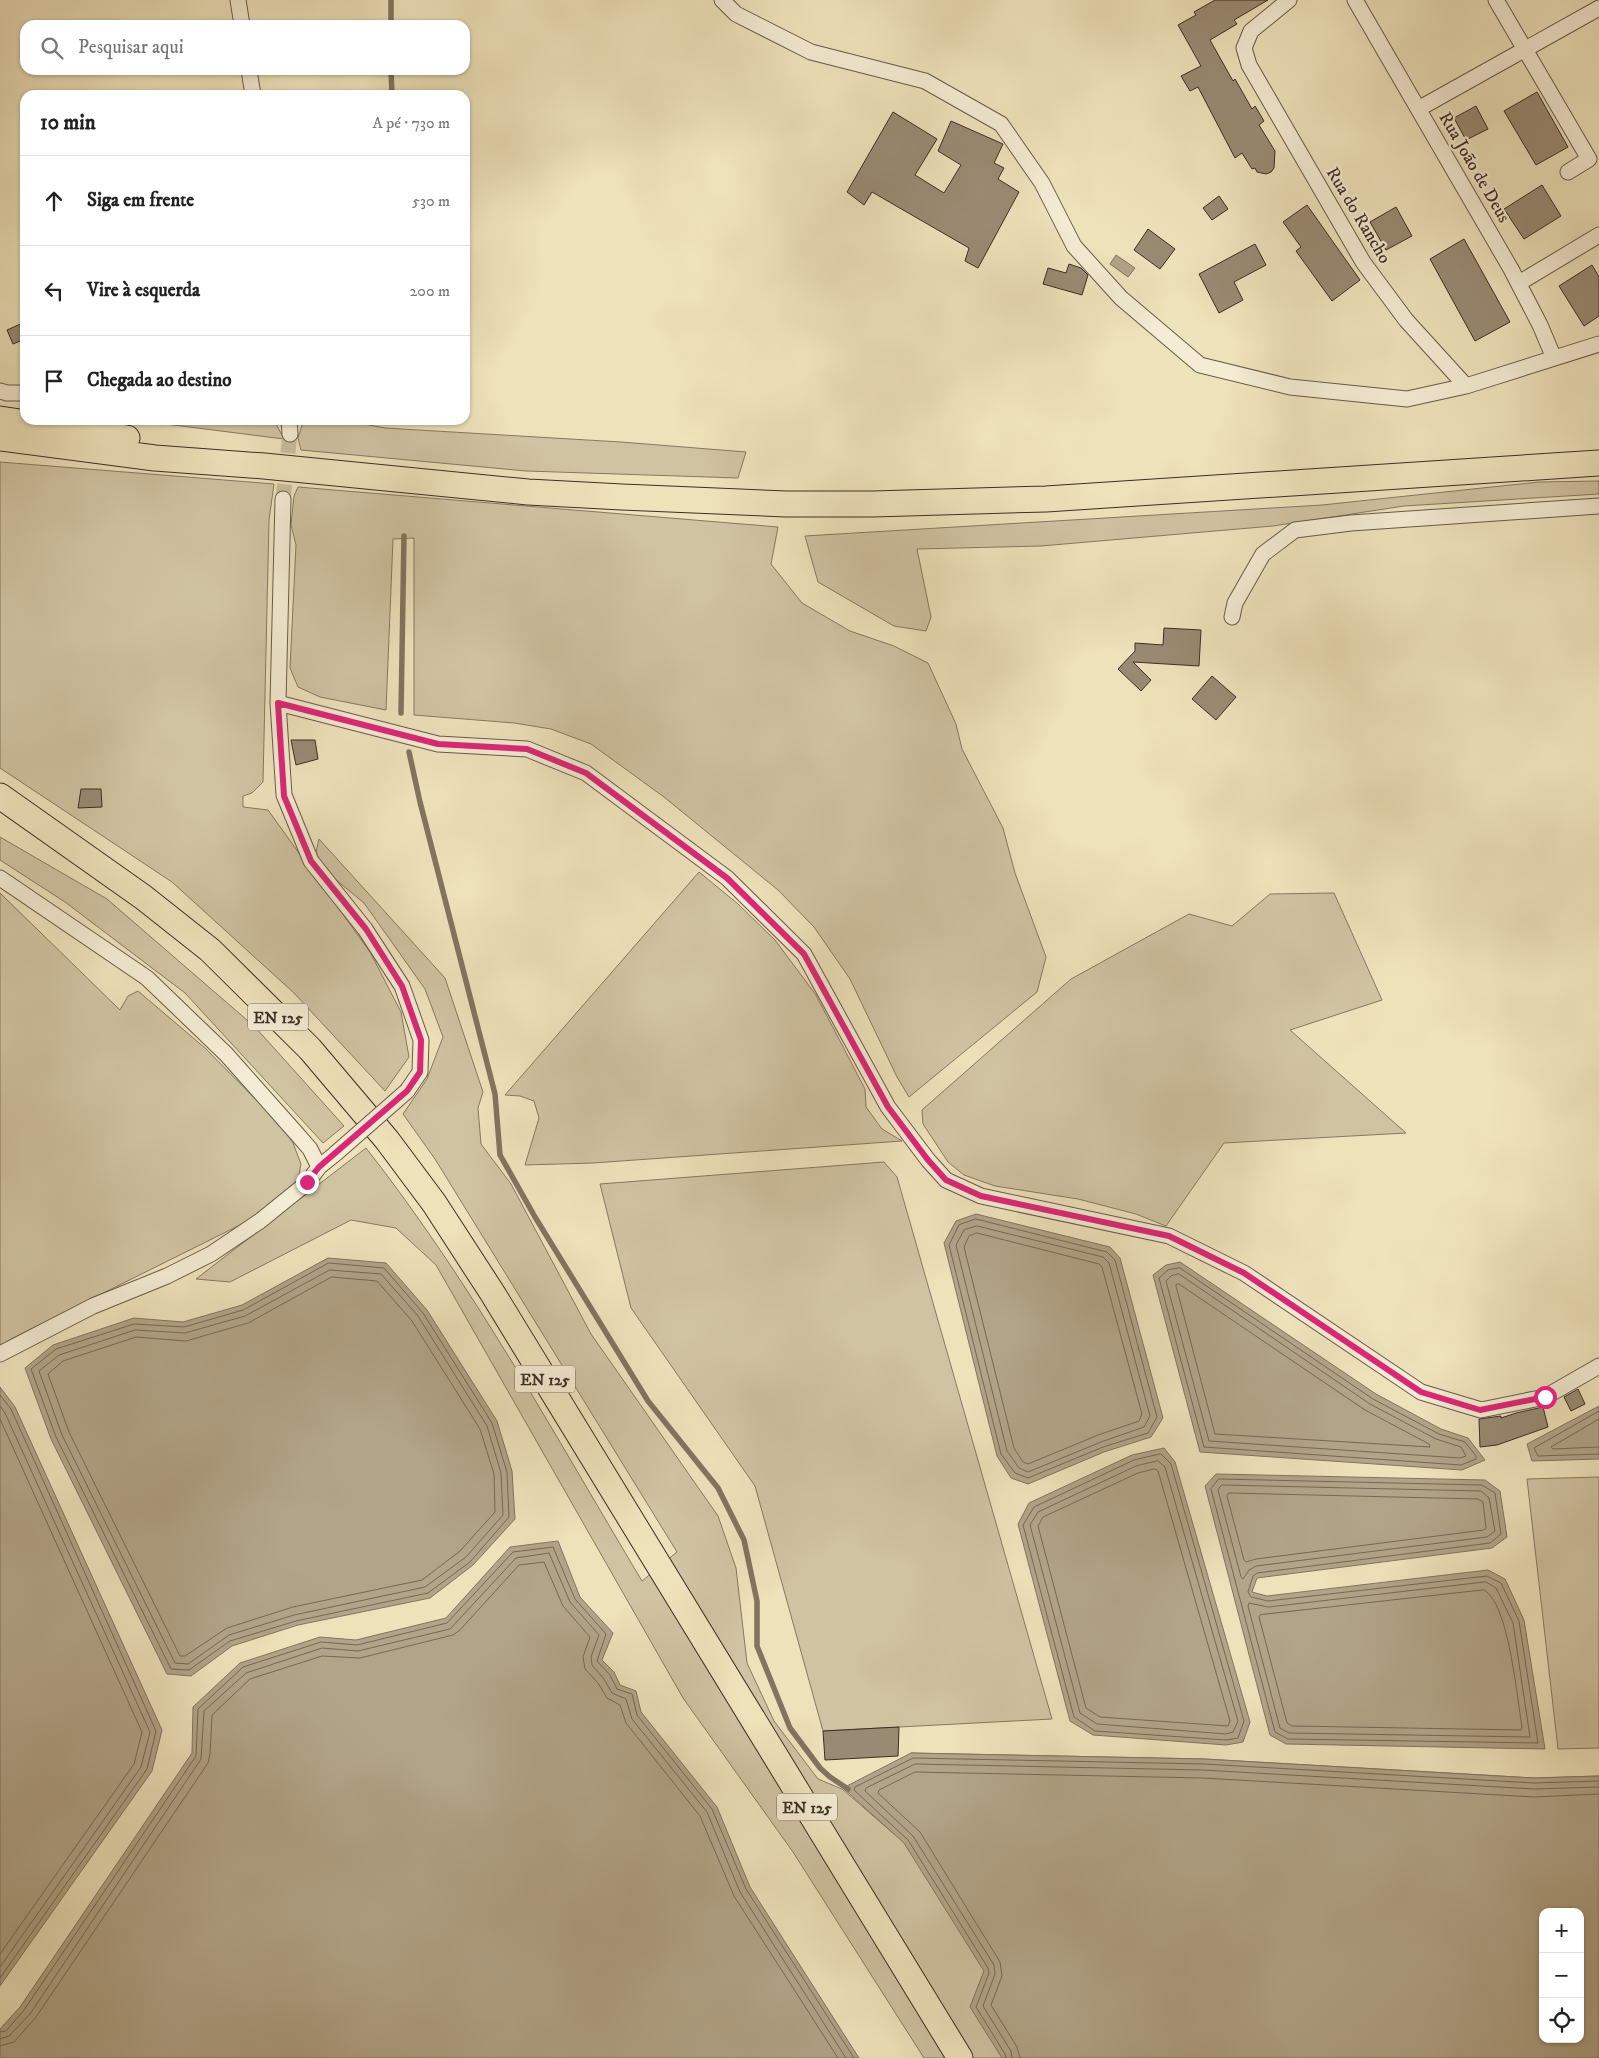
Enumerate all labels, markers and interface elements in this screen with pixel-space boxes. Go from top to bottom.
search box [20,20,470,75]
icon: search [38,34,66,62]
text: Pesquisar aqui [78,36,184,59]
street label: Rua João de Deus [1434,108,1515,227]
text: 10 min [40,110,96,136]
text: A pé · 730 m [373,113,450,133]
street label: Rua do Rancho [1321,163,1396,268]
icon: ahead [40,187,68,215]
text: Siga em frente [87,189,194,212]
text: 530 m [412,191,450,211]
icon: left [40,277,68,305]
text: Vire à esquerda [87,279,200,302]
text: 200 m [409,281,450,301]
icon: arrive [40,367,68,395]
text: Chegada ao destino [87,369,232,392]
road number: EN 125 [248,1004,308,1030]
route end [296,1171,319,1194]
road number: EN 125 [515,1366,575,1392]
route start [1534,1386,1557,1409]
road number: EN 125 [777,1794,837,1820]
map controls [1539,1908,1584,2043]
button: + [1539,1908,1584,1953]
button: − [1539,1953,1584,1998]
button: locate [1539,1998,1584,2043]

